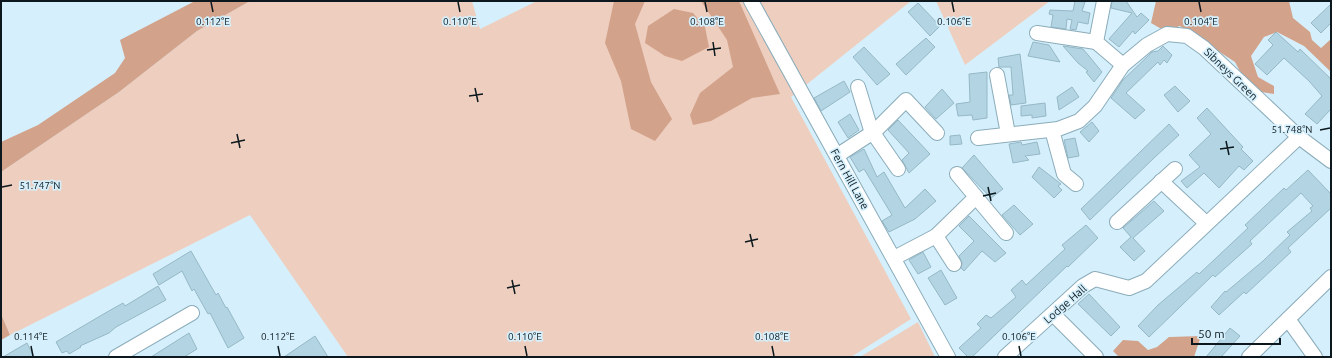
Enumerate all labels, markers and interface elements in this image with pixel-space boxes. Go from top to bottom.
text: 0.112°E [196,16,230,27]
text: 0.110°E [443,16,477,27]
text: 0.108°E [690,16,724,27]
text: 0.106°E [937,16,971,27]
text: 0.104°E [1184,16,1218,27]
street label: Sibneys Green [1202,45,1260,103]
text: 51.748°N [1271,124,1313,135]
street label: Fern Hill Lane [828,147,872,211]
text: 51.747°N [19,180,61,191]
street label: Lodge Hall [1041,282,1089,326]
scale bar [1192,320,1280,346]
text: 50 m [1198,327,1225,340]
text: 0.114°E [14,331,48,342]
text: 0.112°E [261,331,295,342]
text: 0.110°E [508,331,542,342]
text: 0.108°E [755,331,789,342]
text: 0.106°E [1002,331,1036,342]

